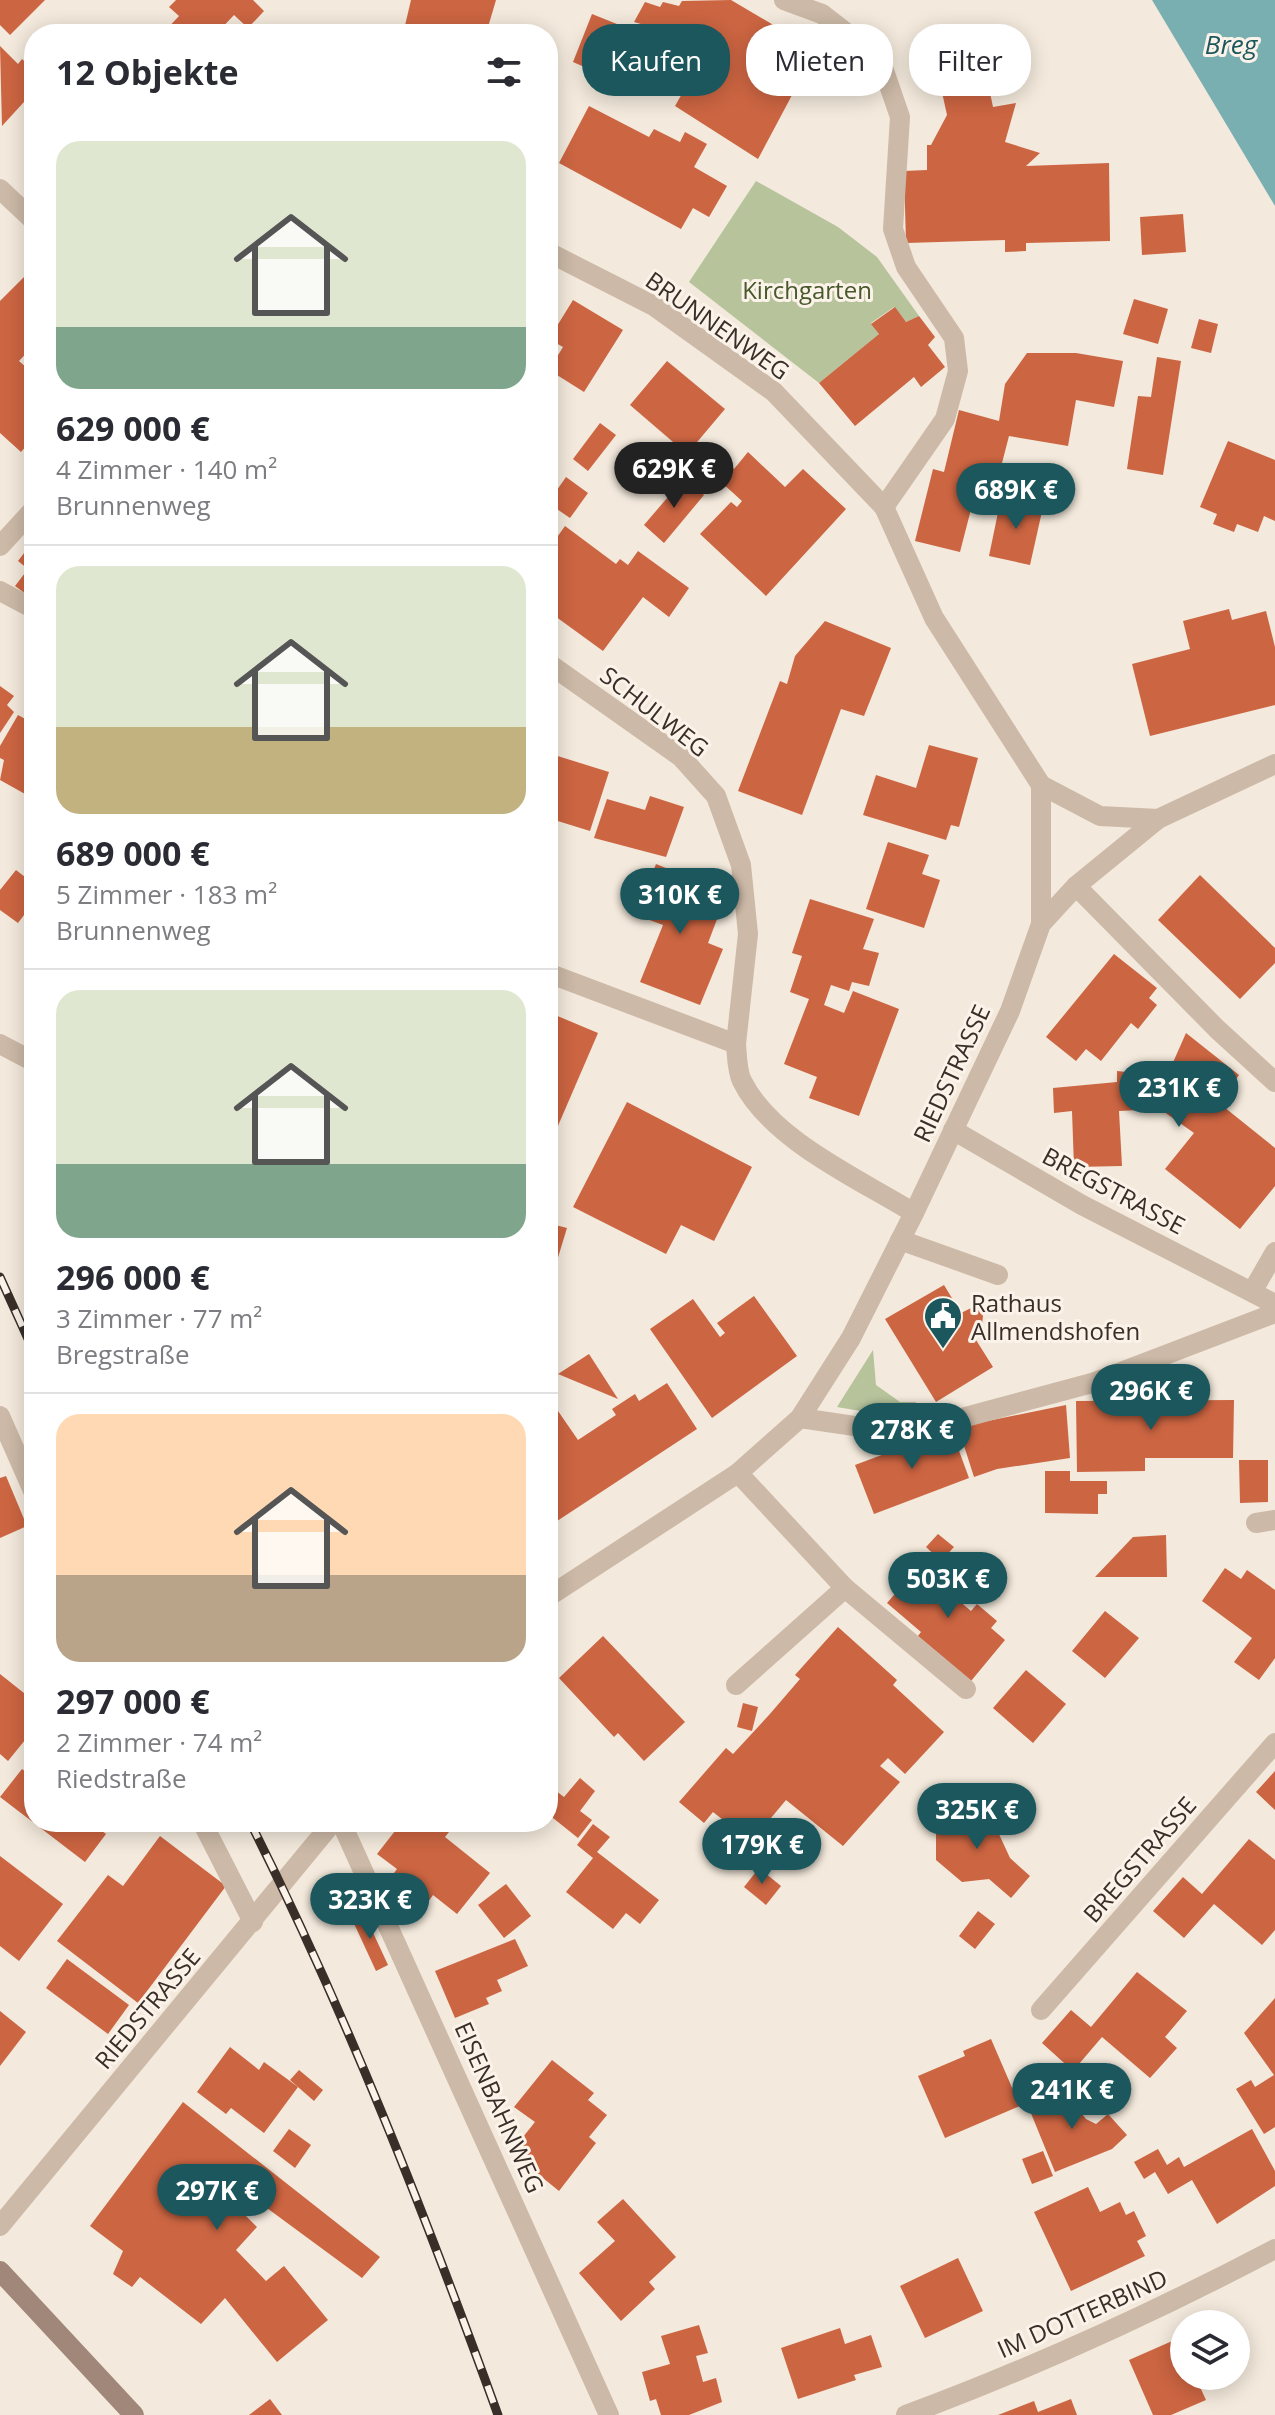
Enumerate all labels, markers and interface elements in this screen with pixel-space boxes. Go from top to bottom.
chip: Kaufen [582,24,730,96]
chip: Mieten [746,24,893,96]
chip: Filter [909,24,1031,96]
water label: Breg [1205,26,1259,62]
text: 12 Objekte [56,49,239,95]
icon: filters [482,50,526,94]
icon: home [219,193,363,337]
street label: BRUNNENWEG [640,263,796,387]
park label: Kirchgarten [742,273,872,306]
text: 629 000 € [56,405,210,451]
pin: 629K € [609,442,739,510]
text: 629K € [632,450,716,486]
text: 4 Zimmer · 140 m² [56,451,277,487]
pin: 689K € [951,463,1081,531]
text: 689K € [974,471,1058,507]
text: Brunnenweg [56,487,211,523]
icon: home [219,618,363,762]
street label: SCHULWEG [594,658,716,764]
text: 689 000 € [56,830,210,876]
pin: 310K € [615,868,745,936]
text: 5 Zimmer · 183 m² [56,876,277,912]
text: 310K € [638,876,722,912]
text: Brunnenweg [56,912,211,948]
street label: RIEDSTRASSE [905,999,997,1147]
icon: home [219,1042,363,1186]
pin: 231K € [1114,1061,1244,1129]
text: 231K € [1137,1069,1221,1105]
street label: BREGSTRASSE [1037,1139,1191,1241]
text: 296 000 € [56,1254,210,1300]
place label: Rathaus Allmendshofen [971,1286,1140,1347]
public building icon: Rathaus Allmendshofen [922,1295,964,1350]
text: 3 Zimmer · 77 m² [56,1300,262,1336]
text: Bregstraße [56,1336,190,1372]
pin: 296K € [1086,1364,1216,1432]
text: 296K € [1109,1372,1193,1408]
pin: 278K € [847,1403,977,1471]
text: 278K € [870,1411,954,1447]
icon: home [219,1466,363,1610]
pin: 503K € [883,1552,1013,1620]
text: 503K € [906,1560,990,1596]
text: 297 000 € [56,1678,210,1724]
text: 2 Zimmer · 74 m² [56,1724,262,1760]
text: Riedstraße [56,1760,187,1796]
pin: 325K € [912,1783,1042,1851]
street label: BREGSTRASSE [1075,1789,1203,1929]
text: 325K € [935,1791,1019,1827]
pin: 179K € [697,1818,827,1886]
text: 179K € [720,1826,804,1862]
pin: 323K € [305,1873,435,1941]
text: 323K € [328,1881,412,1917]
street label: RIEDSTRASSE [87,1941,207,2075]
street label: EISENBAHNWEG [448,2016,552,2198]
pin: 241K € [1007,2063,1137,2131]
text: 241K € [1030,2071,1114,2107]
pin: 297K € [152,2164,282,2232]
text: 297K € [175,2172,259,2208]
street label: IM DOTTERBIND [992,2261,1172,2365]
map controls [1170,2310,1250,2390]
button: layers [1170,2310,1250,2390]

